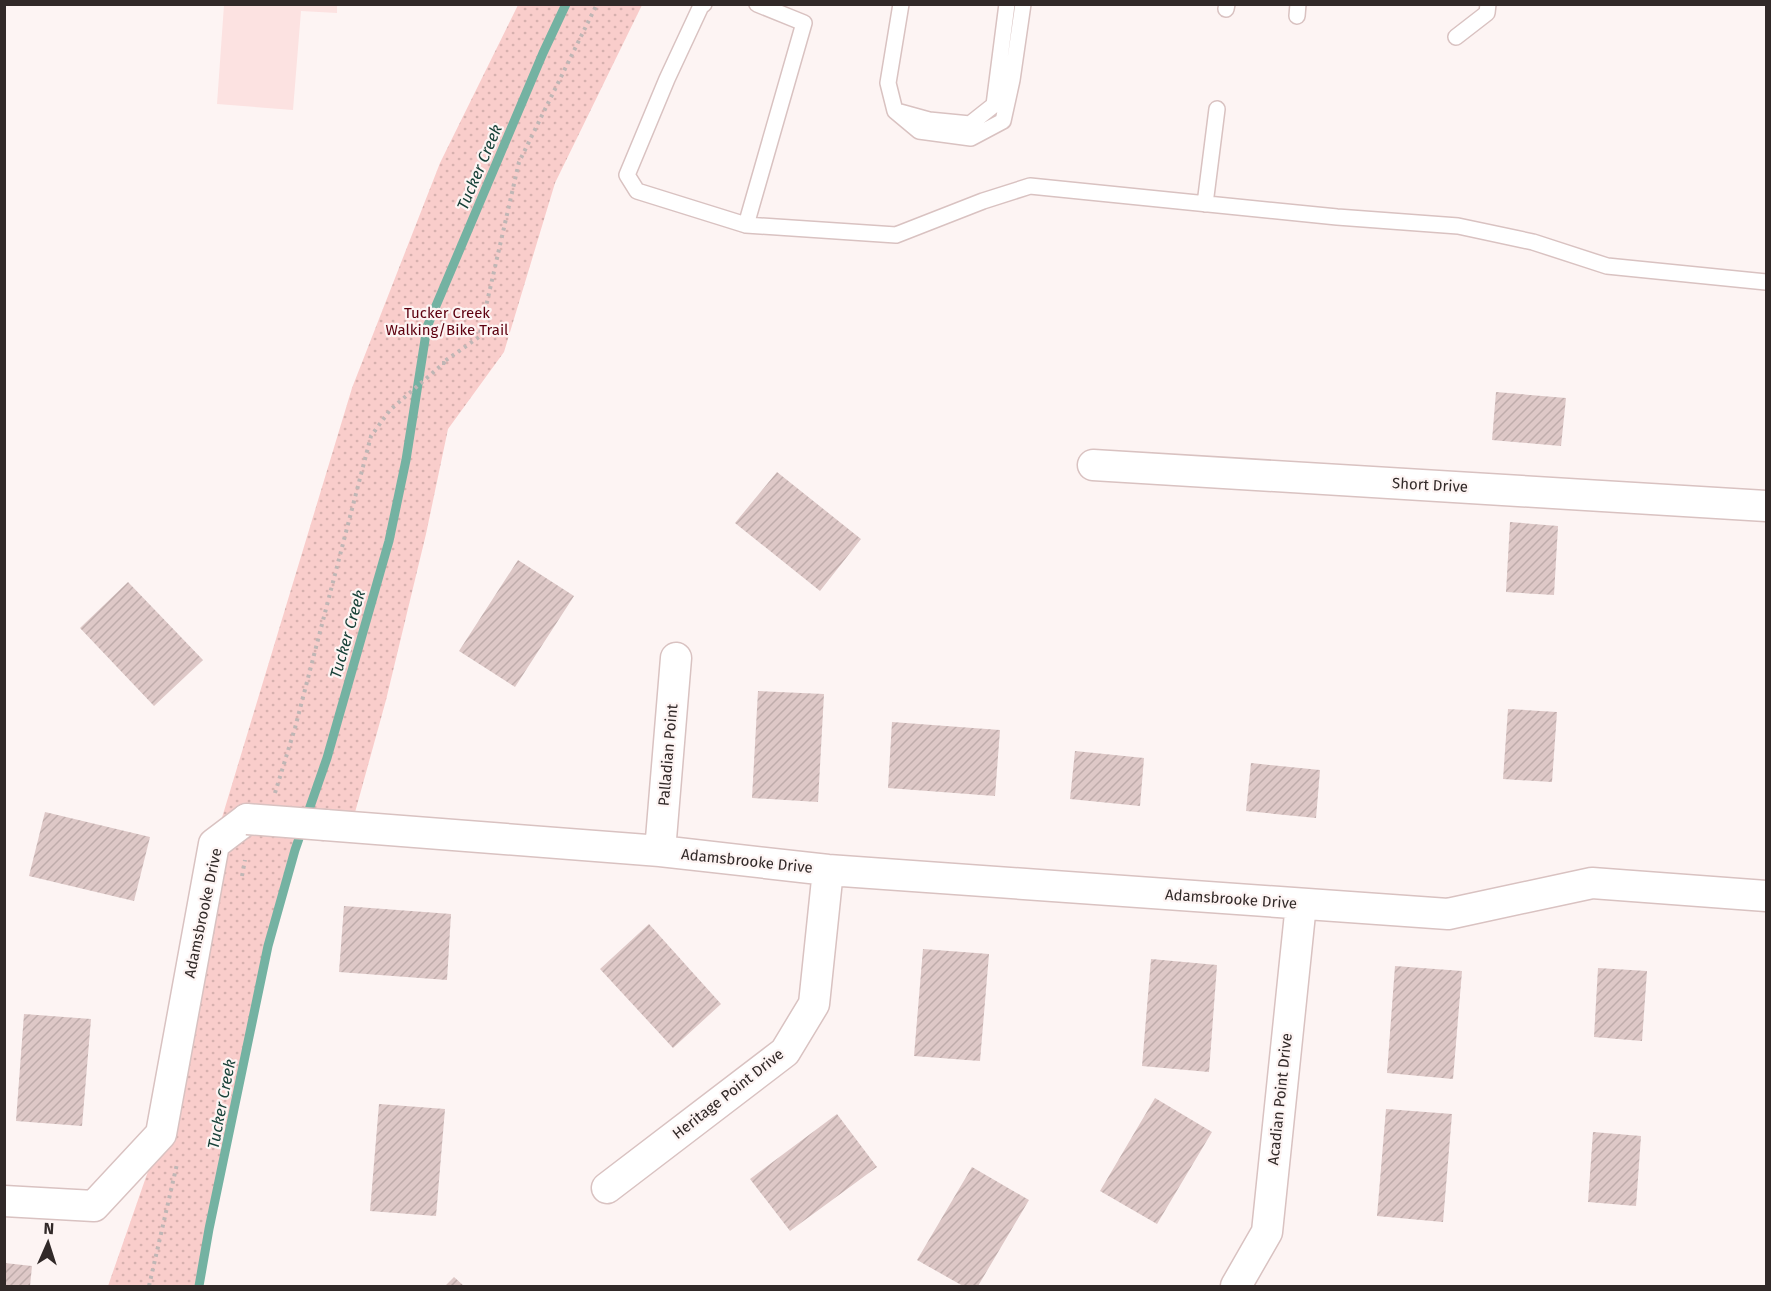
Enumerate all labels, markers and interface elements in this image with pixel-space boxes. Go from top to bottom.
water label: Tucker Creek [453,121,506,213]
park label: Tucker Creek Walking/Bike Trail [385,304,509,339]
street label: Short Drive [1392,474,1468,496]
water label: Tucker Creek [326,588,369,680]
street label: Palladian Point [655,703,681,807]
street label: Adamsbrooke Drive [680,845,814,877]
street label: Adamsbrooke Drive [180,846,226,980]
street label: Adamsbrooke Drive [1164,885,1298,913]
street label: Acadian Point Drive [1264,1032,1296,1166]
street label: Heritage Point Drive [669,1045,787,1143]
water label: Tucker Creek [203,1057,240,1151]
north arrow [18,1213,78,1273]
text: N [43,1219,55,1238]

